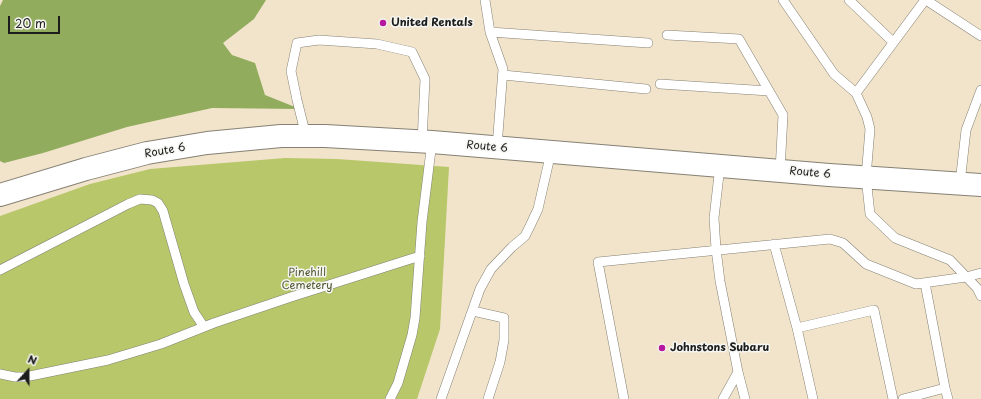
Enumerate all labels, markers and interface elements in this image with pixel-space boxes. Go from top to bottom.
scale bar [10,8,62,34]
text: 20 m [15,14,46,32]
place label: United Rentals [391,16,473,30]
marker: United Rentals [378,18,388,28]
street label: Route 6 [466,139,508,155]
street label: Route 6 [143,141,187,161]
street label: Route 6 [789,165,831,181]
park label: Pinehill Cemetery [281,266,333,292]
place label: Johnstons Subaru [670,341,769,355]
marker: Johnstons Subaru [657,343,667,353]
text: N [25,350,40,369]
north arrow [8,351,48,391]

